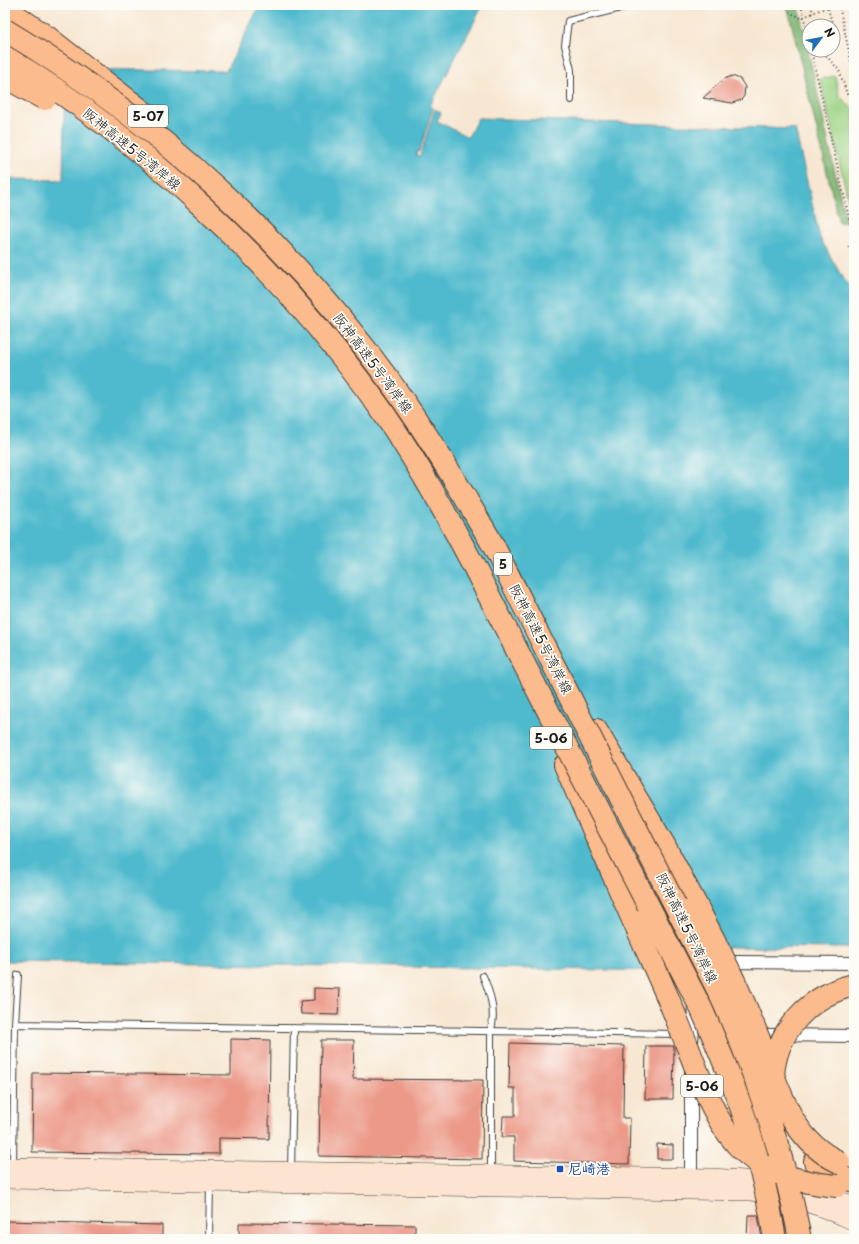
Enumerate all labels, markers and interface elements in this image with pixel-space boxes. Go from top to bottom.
north arrow [801,18,841,58]
text: N [820,24,840,41]
street label: 阪神高速5号湾岸線 [79,102,186,195]
road number: 5-07 [128,105,168,127]
street label: 阪神高速5号湾岸線 [329,308,418,417]
road number: 5 [494,553,512,575]
street label: 阪神高速5号湾岸線 [505,580,578,697]
road number: 5-06 [530,727,572,749]
street label: 阪神高速5号湾岸線 [651,869,723,987]
road number: 5-06 [681,1075,723,1097]
place label: 尼崎港 [568,1158,610,1179]
marker: 尼崎港 [555,1164,565,1174]

